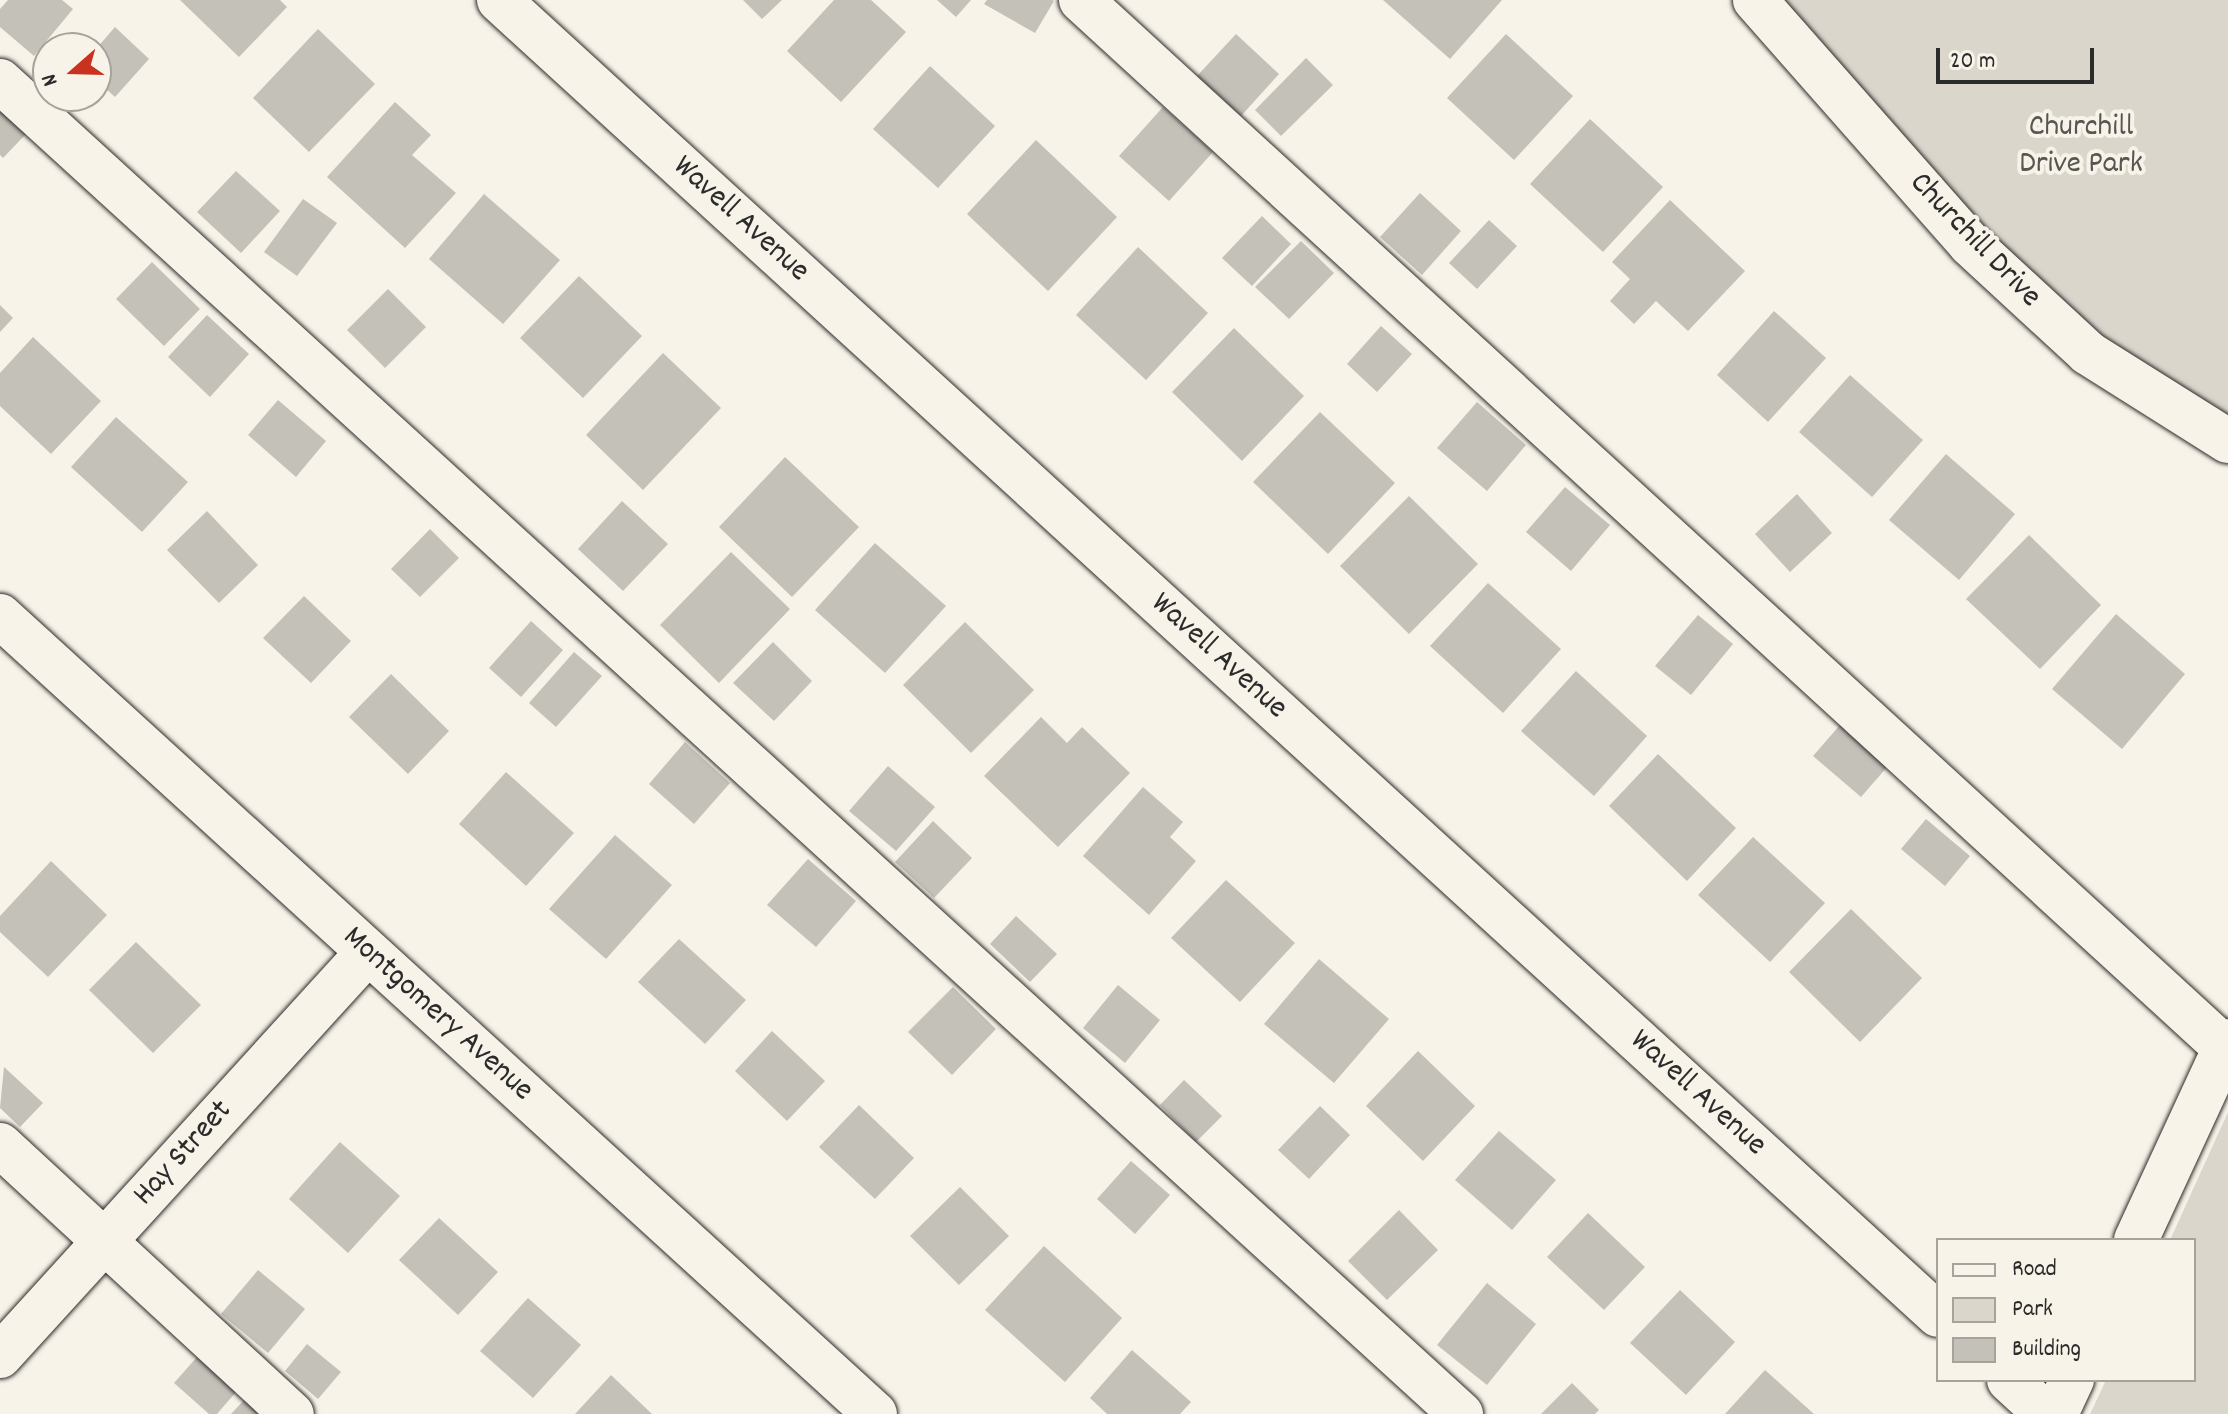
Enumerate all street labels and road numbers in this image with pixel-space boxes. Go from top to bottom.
street label: Wavell Avenue [664,149,816,291]
street label: Churchill Drive [1900,165,2048,317]
street label: Wavell Avenue [1142,586,1294,728]
street label: Montgomery Avenue [334,919,540,1111]
street label: Wavell Avenue [1621,1023,1773,1165]
street label: Hay Street [126,1093,242,1215]

